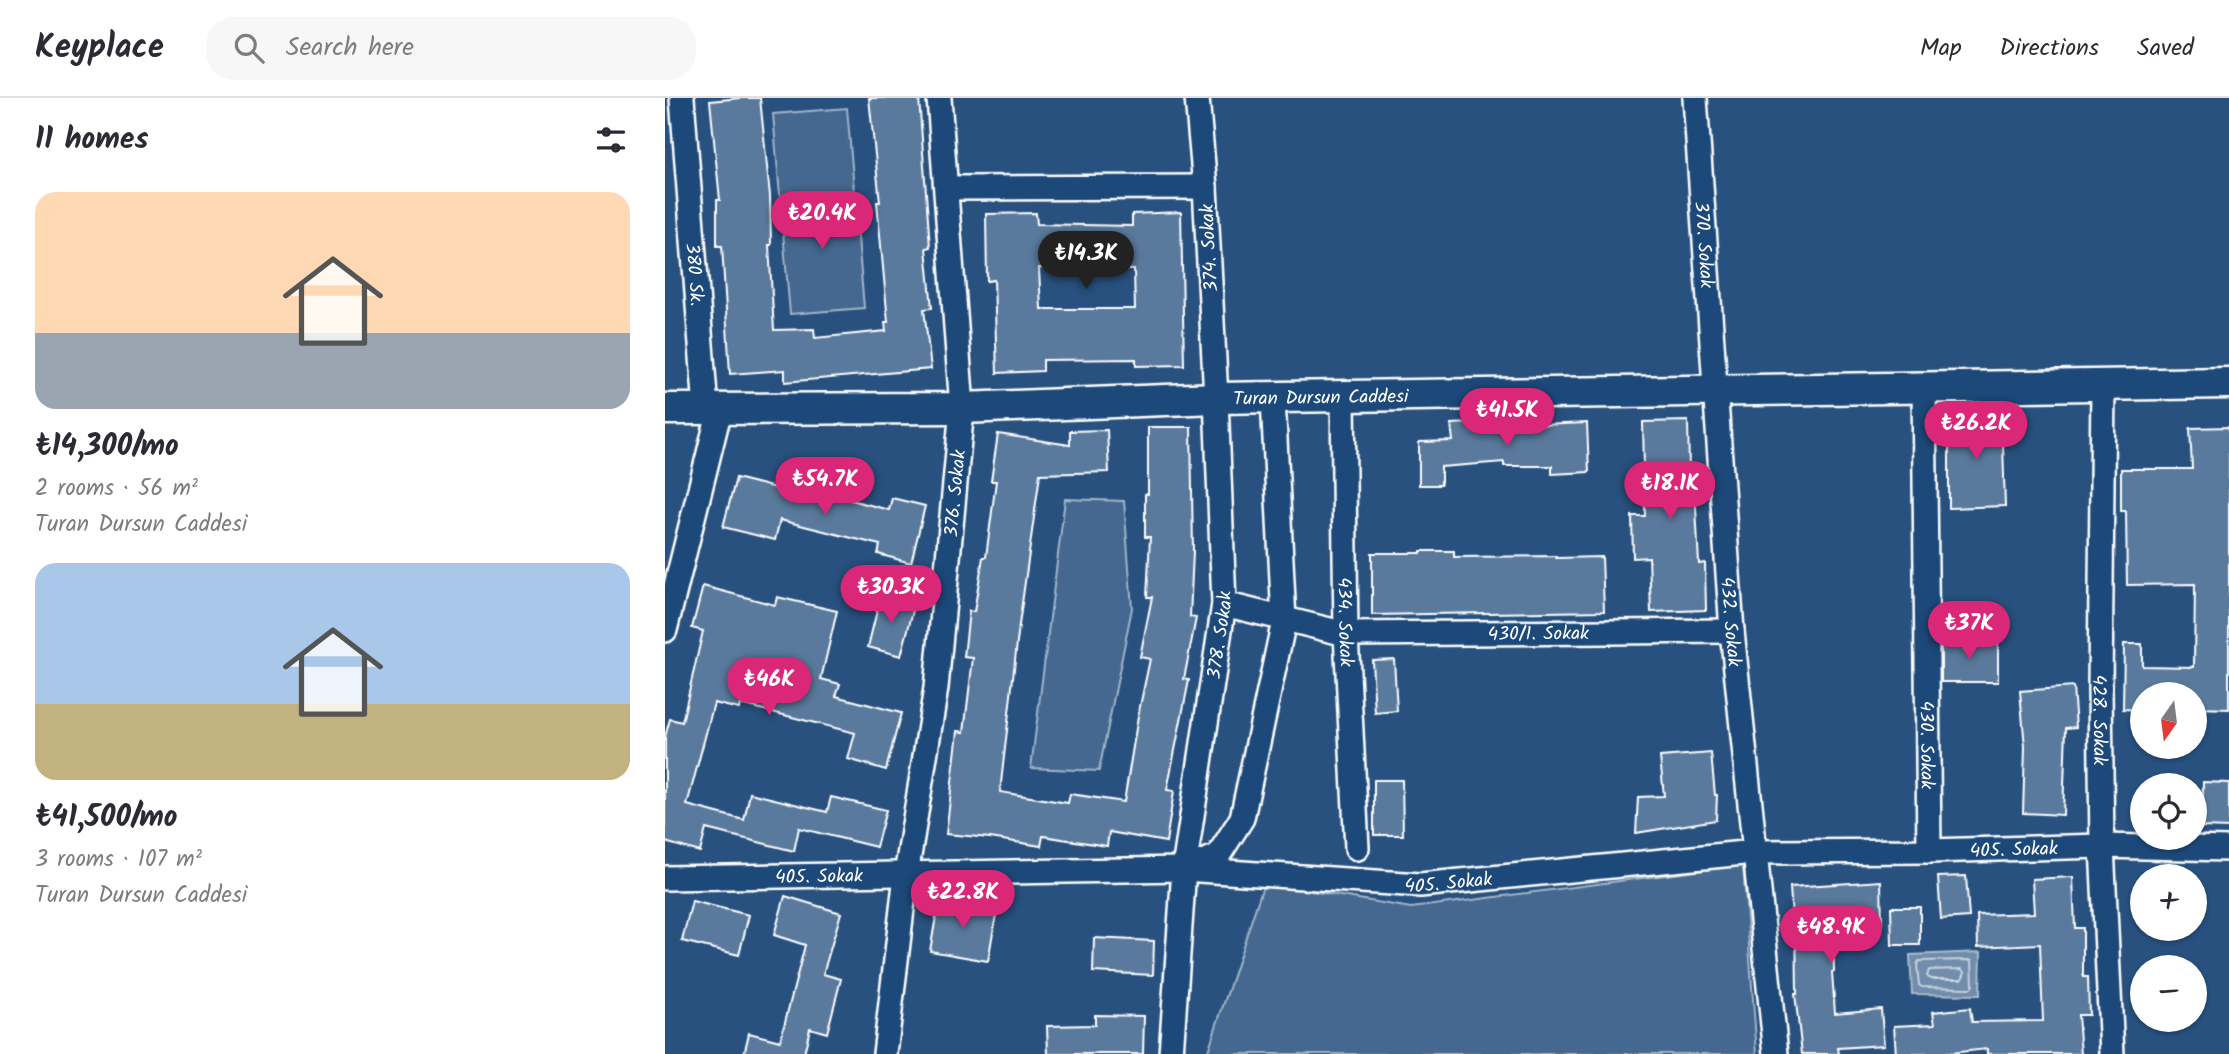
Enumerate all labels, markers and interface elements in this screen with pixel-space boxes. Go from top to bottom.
search box [206,17,696,80]
text: Keyplace [35,22,164,75]
text: Search here [286,27,414,69]
icon: search [230,29,268,67]
text: Map [1920,29,1962,68]
text: Directions [2000,29,2099,68]
text: Saved [2137,29,2194,68]
text: 11 homes [35,116,148,164]
icon: filters [592,121,630,159]
pin: ₺20.4K [765,192,879,251]
text: ₺20.4K [787,196,857,232]
street label: 370. Sokak [1685,200,1721,289]
street label: 374. Sokak [1193,203,1227,292]
pin: ₺14.3K [1029,232,1143,291]
text: ₺14.3K [1054,236,1118,272]
icon: home [270,238,396,364]
street label: 380 Sk. [676,242,711,307]
street label: Turan Dursun Caddesi [1233,382,1410,415]
pin: ₺41.5K [1450,388,1564,448]
text: ₺41.5K [1475,393,1539,429]
pin: ₺26.2K [1919,402,2033,461]
text: ₺26.2K [1940,406,2012,442]
text: ₺14,300/mo [35,423,179,471]
street label: 376. Sokak [937,448,975,539]
pin: ₺54.7K [768,458,882,517]
text: ₺54.7K [791,462,859,498]
pin: ₺18.1K [1613,462,1727,521]
text: ₺18.1K [1640,466,1700,502]
text: 2 rooms · 56 m² [35,471,198,507]
text: Turan Dursun Caddesi [35,507,247,543]
pin: ₺30.3K [834,566,948,625]
text: ₺30.3K [857,570,925,606]
street label: 432. Sokak [1711,576,1749,668]
street label: 434. Sokak [1328,577,1361,668]
street label: 378. Sokak [1200,590,1241,681]
pin: ₺37K [1928,602,2010,661]
text: ₺37K [1944,606,1994,642]
icon: home [270,609,396,735]
street label: 430/1. Sokak [1488,619,1589,650]
pin: ₺46K [728,658,810,717]
text: ₺46K [743,662,795,698]
street label: 428. Sokak [2083,675,2114,766]
north arrow [2130,682,2207,760]
map controls [2130,682,2207,1032]
street label: 430. Sokak [1910,701,1941,789]
button: locate [2130,773,2207,850]
text: ₺41,500/mo [35,794,178,842]
street label: 405. Sokak [1969,834,2058,867]
text: 3 rooms · 107 m² [35,842,202,878]
street label: 405. Sokak [775,862,863,893]
button: + [2130,864,2207,941]
street label: 405. Sokak [1403,865,1494,902]
pin: ₺22.8K [906,870,1020,930]
text: ₺22.8K [927,875,999,911]
text: Turan Dursun Caddesi [35,878,247,914]
pin: ₺48.9K [1774,906,1888,965]
text: ₺48.9K [1796,910,1866,946]
button: − [2130,955,2207,1032]

